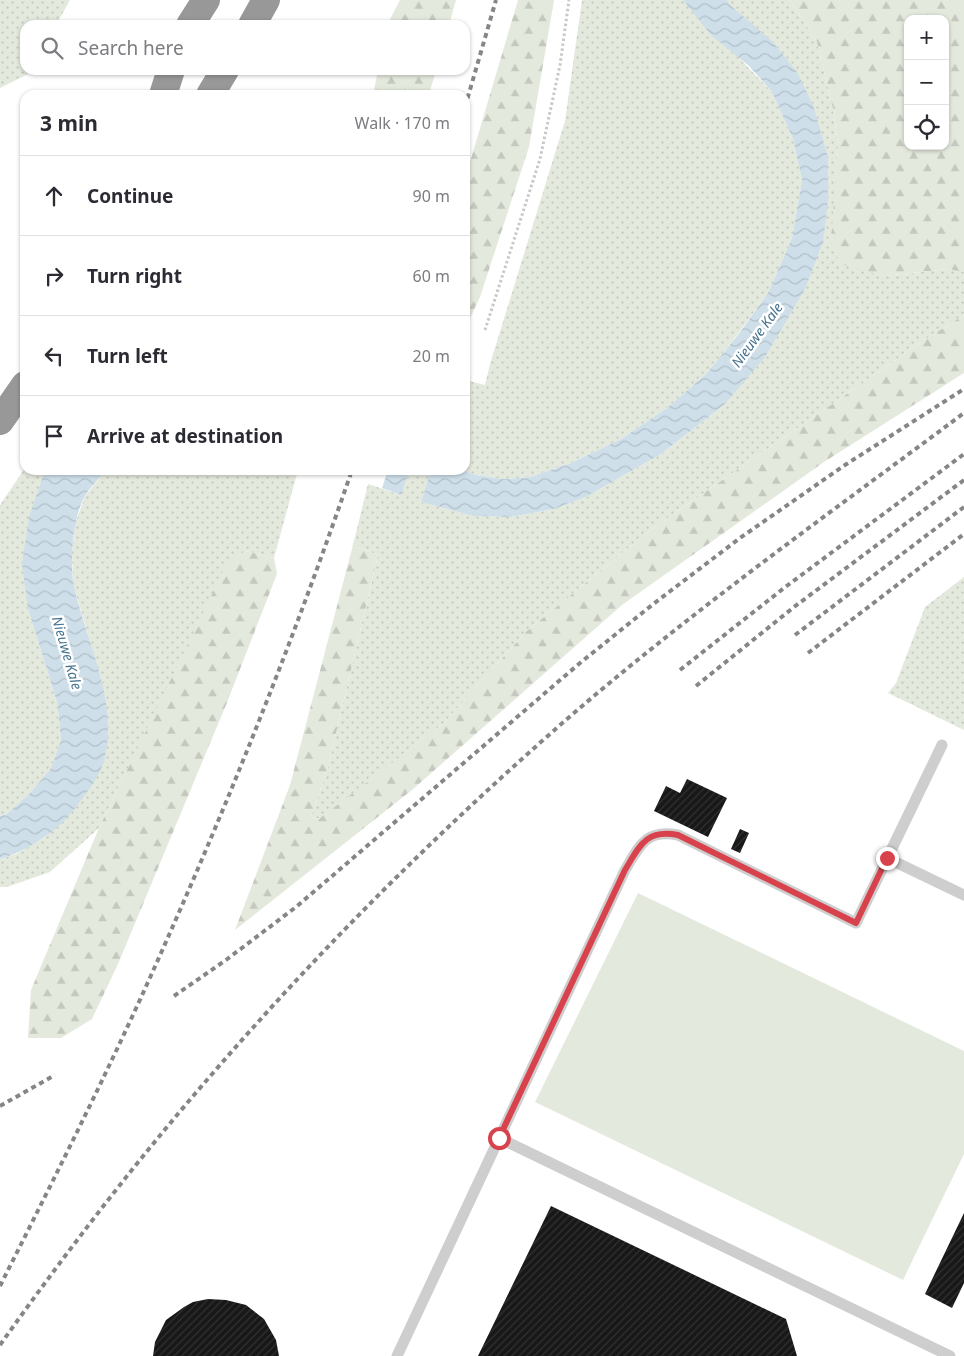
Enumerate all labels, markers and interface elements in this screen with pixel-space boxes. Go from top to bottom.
map controls [904,15,949,150]
button: + [904,15,949,60]
search box [20,20,470,75]
icon: search [38,34,66,62]
text: Search here [78,35,184,61]
button: − [904,60,949,105]
button: locate [904,105,949,150]
text: 3 min [40,109,98,137]
text: Walk · 170 m [355,112,450,134]
icon: ahead [40,182,68,210]
text: Continue [87,183,173,209]
text: 90 m [413,185,450,207]
icon: right [40,262,68,290]
text: Turn right [87,263,182,289]
text: 60 m [413,265,450,287]
water label: Nieuwe Kale [727,298,787,371]
icon: left [40,342,68,370]
text: Turn left [87,343,168,369]
text: 20 m [413,345,450,367]
icon: arrive [40,422,68,450]
text: Arrive at destination [87,423,283,449]
water label: Nieuwe Kale [48,614,87,692]
route end [876,847,899,870]
route start [488,1127,511,1150]

